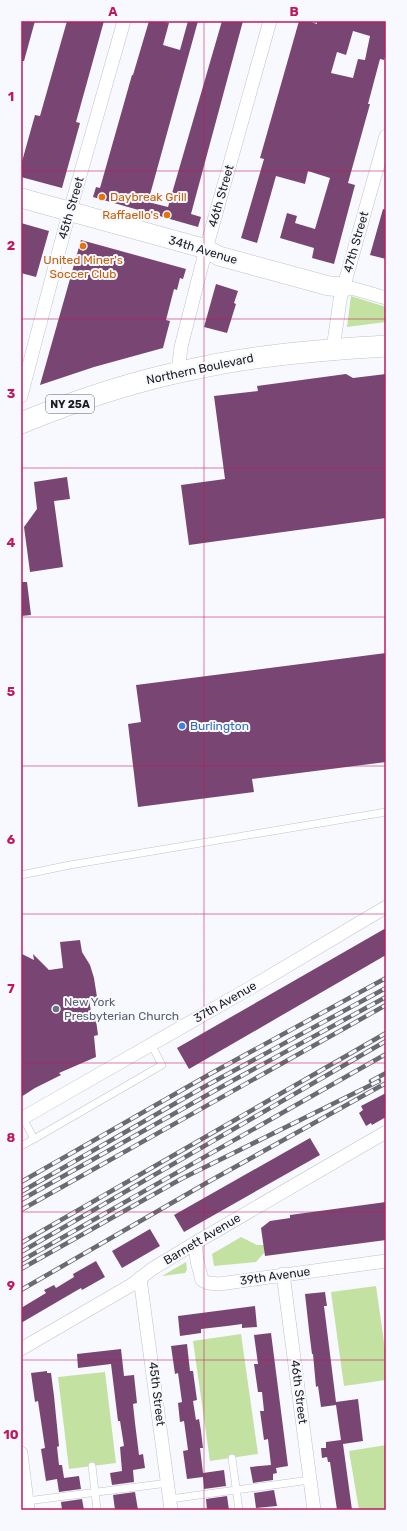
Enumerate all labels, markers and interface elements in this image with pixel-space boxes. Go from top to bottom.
text: A [108,4,118,19]
text: B [289,4,299,19]
text: 1 [8,89,14,104]
street label: 46th Street [205,163,237,229]
street label: 45th Street [55,175,87,241]
place label: Daybreak Grill [110,190,187,204]
marker: Daybreak Grill [97,192,107,202]
place label: Raffaello's [102,208,159,222]
street label: 47th Street [341,209,371,274]
marker: Raffaello's [162,210,172,220]
street label: 34th Avenue [167,233,239,267]
text: 2 [7,238,15,253]
marker: United Miner's Soccer Club [78,241,88,251]
place label: United Miner's Soccer Club [43,253,123,281]
street label: Northern Boulevard [145,351,255,387]
text: 3 [7,386,16,401]
road number: NY 25A [46,395,94,413]
text: 4 [7,535,16,550]
text: 5 [7,684,15,699]
place label: Burlington [190,719,249,733]
marker: Burlington [177,721,187,731]
text: 6 [7,832,16,847]
street label: 37th Avenue [191,978,259,1026]
text: 7 [7,981,15,996]
place label: New York Presbyterian Church [64,995,179,1023]
marker: New York Presbyterian Church [51,1004,61,1014]
text: 8 [7,1130,16,1145]
street label: Barnett Avenue [161,1210,243,1267]
street label: 39th Avenue [239,1264,311,1288]
text: 9 [7,1278,15,1293]
street label: 46th Street [288,1359,310,1425]
street label: 45th Street [146,1361,168,1427]
text: 10 [3,1427,19,1442]

